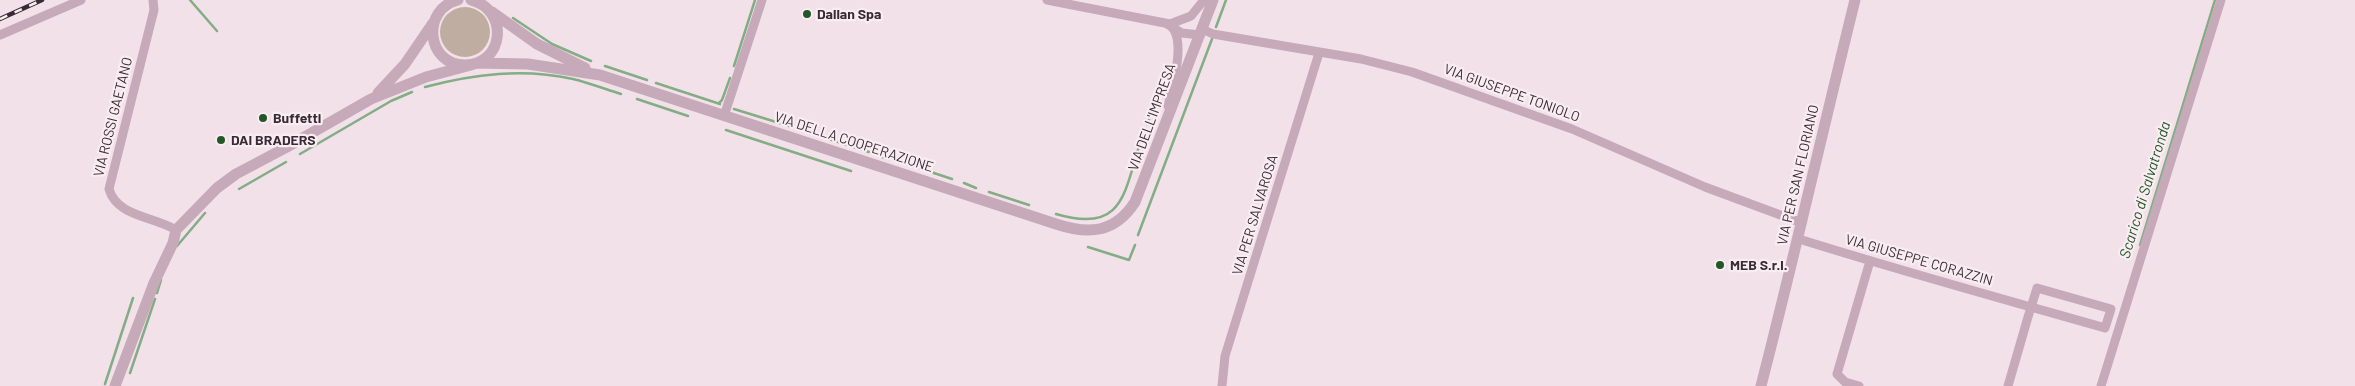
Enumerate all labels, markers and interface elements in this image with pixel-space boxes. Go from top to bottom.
place label: Dallan Spa [817,6,881,22]
marker: Dallan Spa [801,8,813,20]
street label: VIA ROSSI GAETANO [90,55,136,179]
street label: VIA DELL'IMPRESA [1125,61,1179,173]
street label: VIA GIUSEPPE TONIOLO [1442,61,1582,125]
street label: VIA PER SAN FLORIANO [1774,103,1822,247]
street label: VIA DELLA COOPERAZIONE [772,108,936,176]
place label: Buffetti [273,110,321,126]
marker: Buffetti [257,112,269,124]
water label: Scarico di Salvatronda [2116,119,2174,261]
place label: DAI BRADERS [231,132,316,148]
marker: DAI BRADERS [215,134,227,146]
street label: VIA PER SALVAROSA [1229,153,1281,277]
street label: VIA GIUSEPPE CORAZZIN [1843,231,1995,289]
place label: MEB S.r.l. [1730,257,1787,273]
marker: MEB S.r.l. [1714,259,1726,271]

